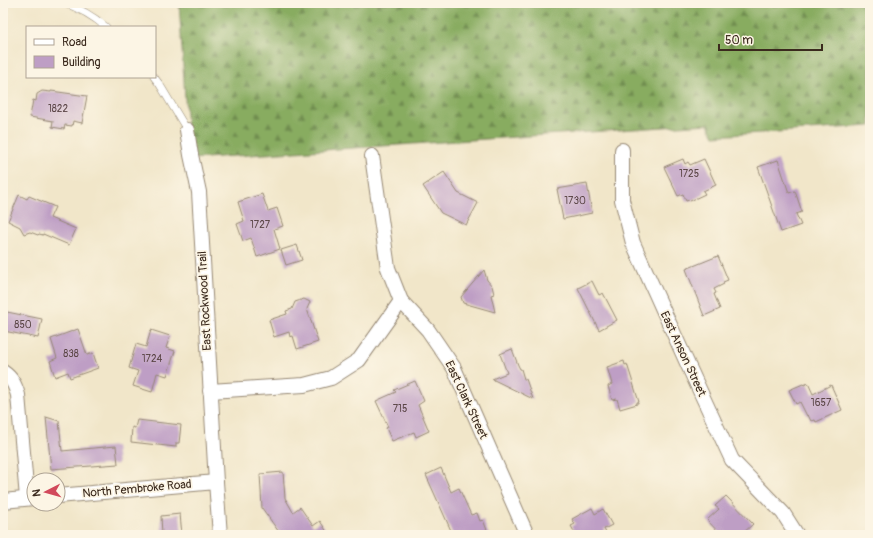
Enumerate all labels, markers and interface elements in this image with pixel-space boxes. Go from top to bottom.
legend [26,26,156,78]
scale bar [719,26,822,52]
text: 50 m [725,33,753,48]
text: Road [62,35,87,50]
text: Building [62,55,101,70]
house number: 1822 [48,103,68,115]
house number: 1725 [679,168,699,180]
house number: 1730 [564,195,586,207]
house number: 1727 [250,219,271,231]
street label: East Rockwood Trail [195,251,215,351]
street label: East Anson Street [657,309,709,399]
house number: 850 [14,319,32,331]
house number: 838 [63,348,79,360]
house number: 1724 [142,353,162,365]
street label: East Clark Street [441,358,491,442]
house number: 1657 [811,397,832,409]
house number: 715 [393,403,407,415]
north arrow [26,472,66,512]
street label: North Pembroke Road [82,477,192,501]
text: N [30,488,43,497]

